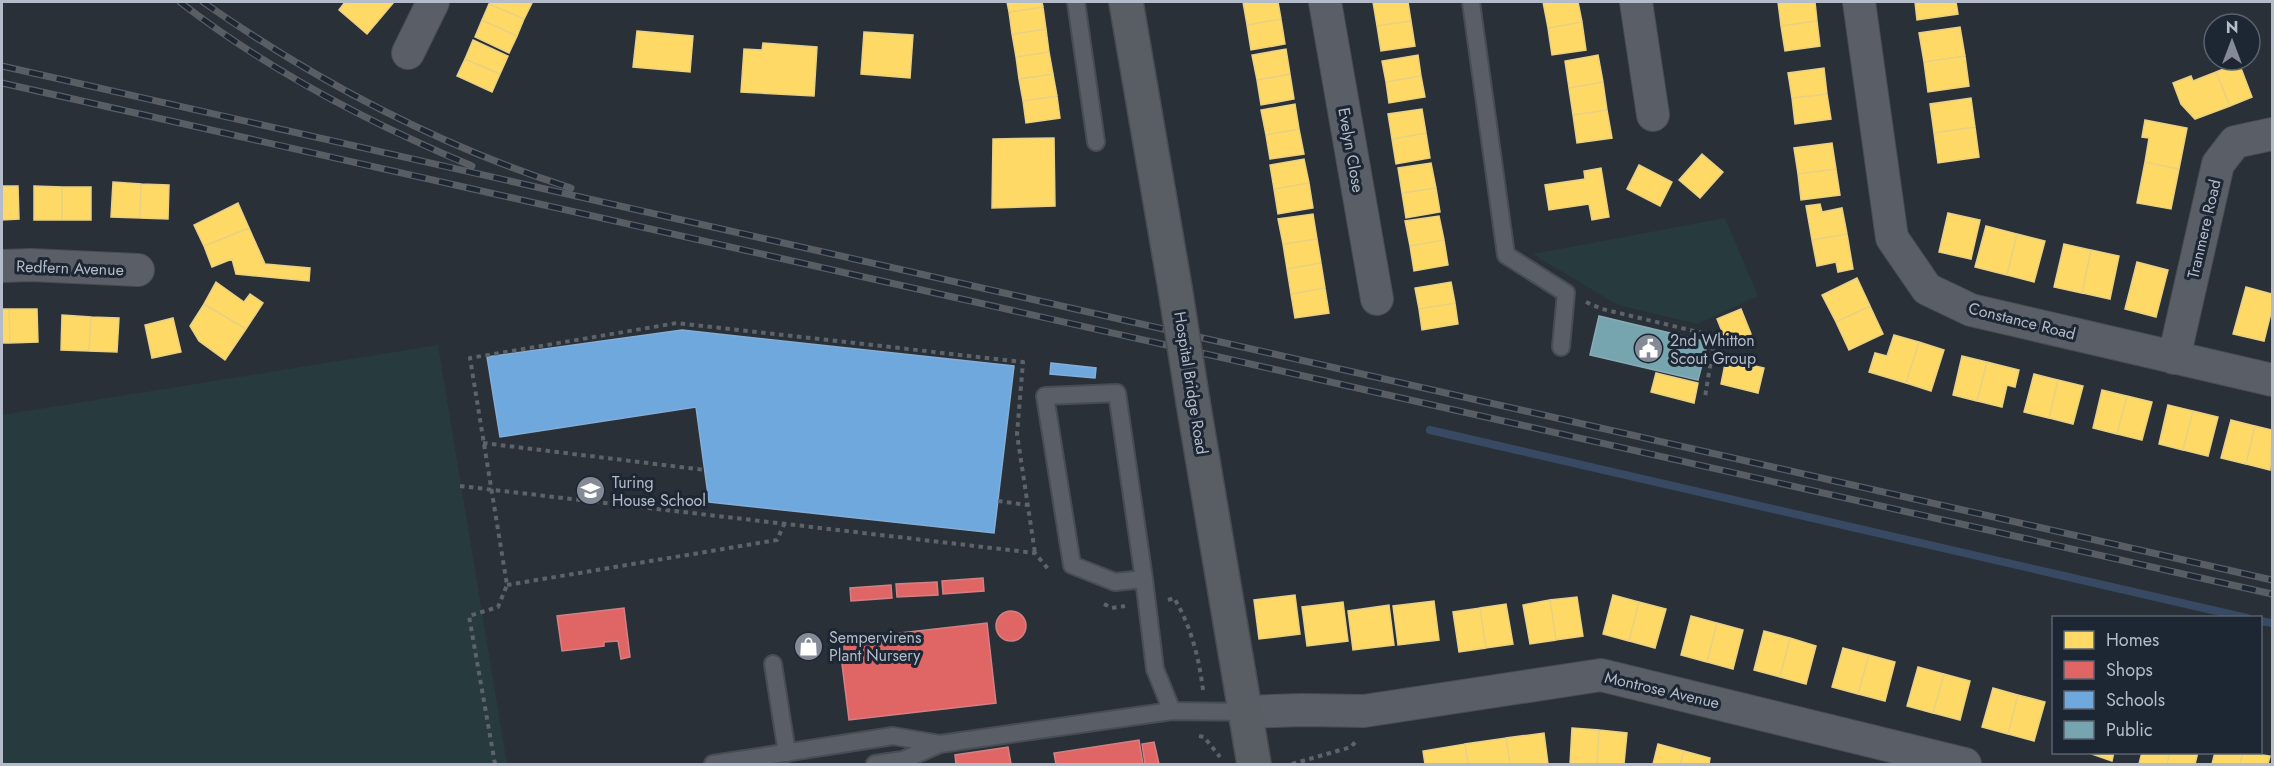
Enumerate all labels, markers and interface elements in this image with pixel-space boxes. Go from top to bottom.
north arrow [2202,12,2262,72]
text: N [2226,16,2238,39]
street label: Evelyn Close [1332,106,1370,194]
street label: Tranmere Road [2181,177,2227,281]
street label: Redfern Avenue [16,255,124,281]
street label: Constance Road [1966,297,2078,345]
street label: Hospital Bridge Road [1168,310,1214,456]
place label: 2nd Whitton Scout Group [1670,329,1756,370]
public building icon: 2nd Whitton Scout Group [1633,333,1665,365]
place label: Turing House School [612,471,706,512]
school or university icon: Turing House School [575,475,607,507]
legend [2052,616,2262,754]
place label: Sempervirens Plant Nursery [829,626,921,667]
text: Homes [2106,627,2159,653]
shop icon: Sempervirens Plant Nursery [792,630,824,662]
text: Shops [2106,657,2153,683]
street label: Montrose Avenue [1602,666,1722,714]
text: Schools [2106,687,2165,713]
text: Public [2106,717,2153,743]

